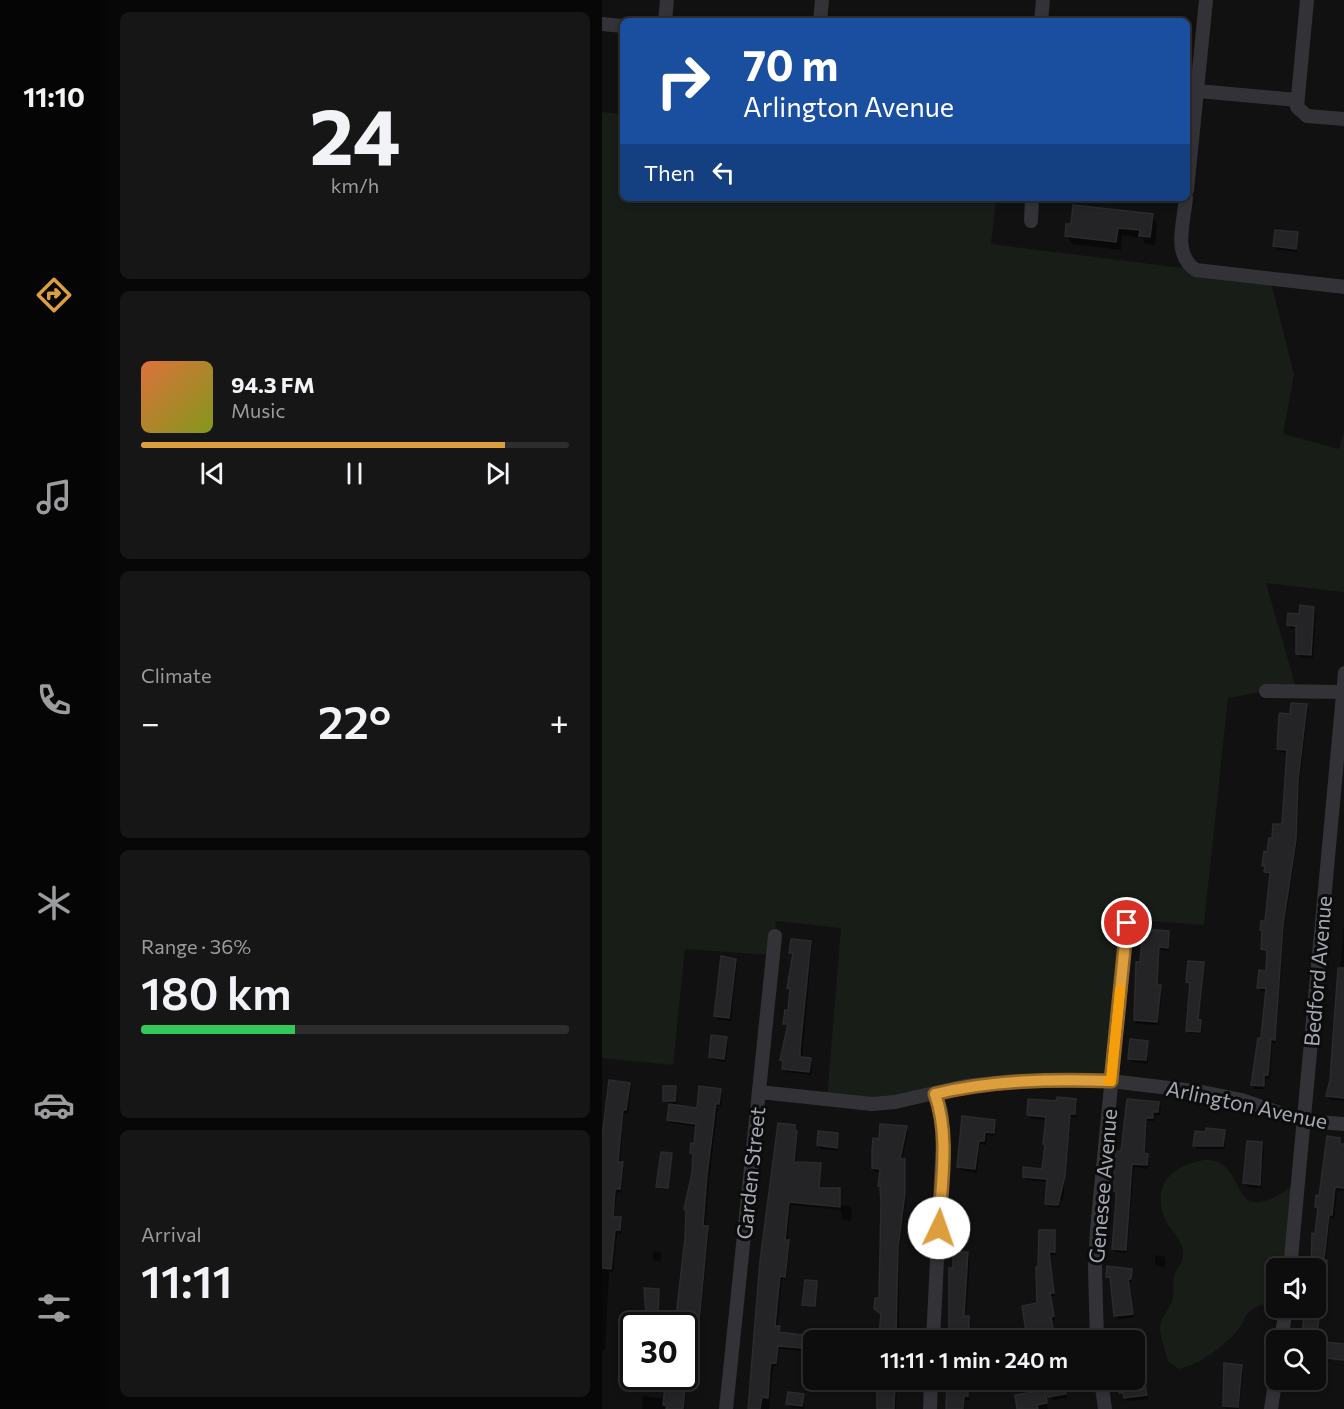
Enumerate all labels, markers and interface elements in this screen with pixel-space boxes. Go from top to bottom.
text: 70 m [743,38,838,90]
icon: right [644,42,722,120]
text: 11:10 [23,80,85,113]
text: 24 [309,86,401,181]
text: Arlington Avenue [743,90,954,123]
icon: left [707,156,740,189]
text: Then [644,159,695,186]
text: km/h [331,173,379,197]
icon: directions [33,274,75,316]
text: 94.3 FM [231,371,315,398]
text: Music [231,398,285,422]
icon: previous [196,457,229,490]
icon: pause [338,457,371,490]
icon: next [481,457,514,490]
icon: music [33,476,75,518]
text: Climate [141,663,211,687]
icon: phone [33,679,75,721]
text: 22° [318,693,391,748]
text: − [141,701,160,742]
text: + [550,701,569,742]
icon: climate [33,882,75,924]
street label: Bedford Avenue [1298,895,1336,1047]
pin [1101,897,1152,948]
icon: arrive [1110,906,1143,939]
text: Range · 36% [141,934,251,958]
text: 180 km [141,964,292,1019]
street label: Arlington Avenue [1164,1075,1330,1133]
icon: car [33,1084,75,1126]
street label: Garden Street [731,1106,769,1240]
street label: Genesee Avenue [1083,1108,1121,1264]
position arrow [907,1196,971,1260]
text: Arrival [141,1222,202,1246]
text: 11:11 [141,1252,233,1307]
map controls [1266,1258,1326,1390]
button: sound [1266,1258,1326,1318]
icon: filters [33,1287,75,1329]
speed limit sign: 30 [620,1312,698,1390]
button: search [1266,1330,1326,1390]
text: 11:11 · 1 min · 240 m [880,1346,1068,1373]

